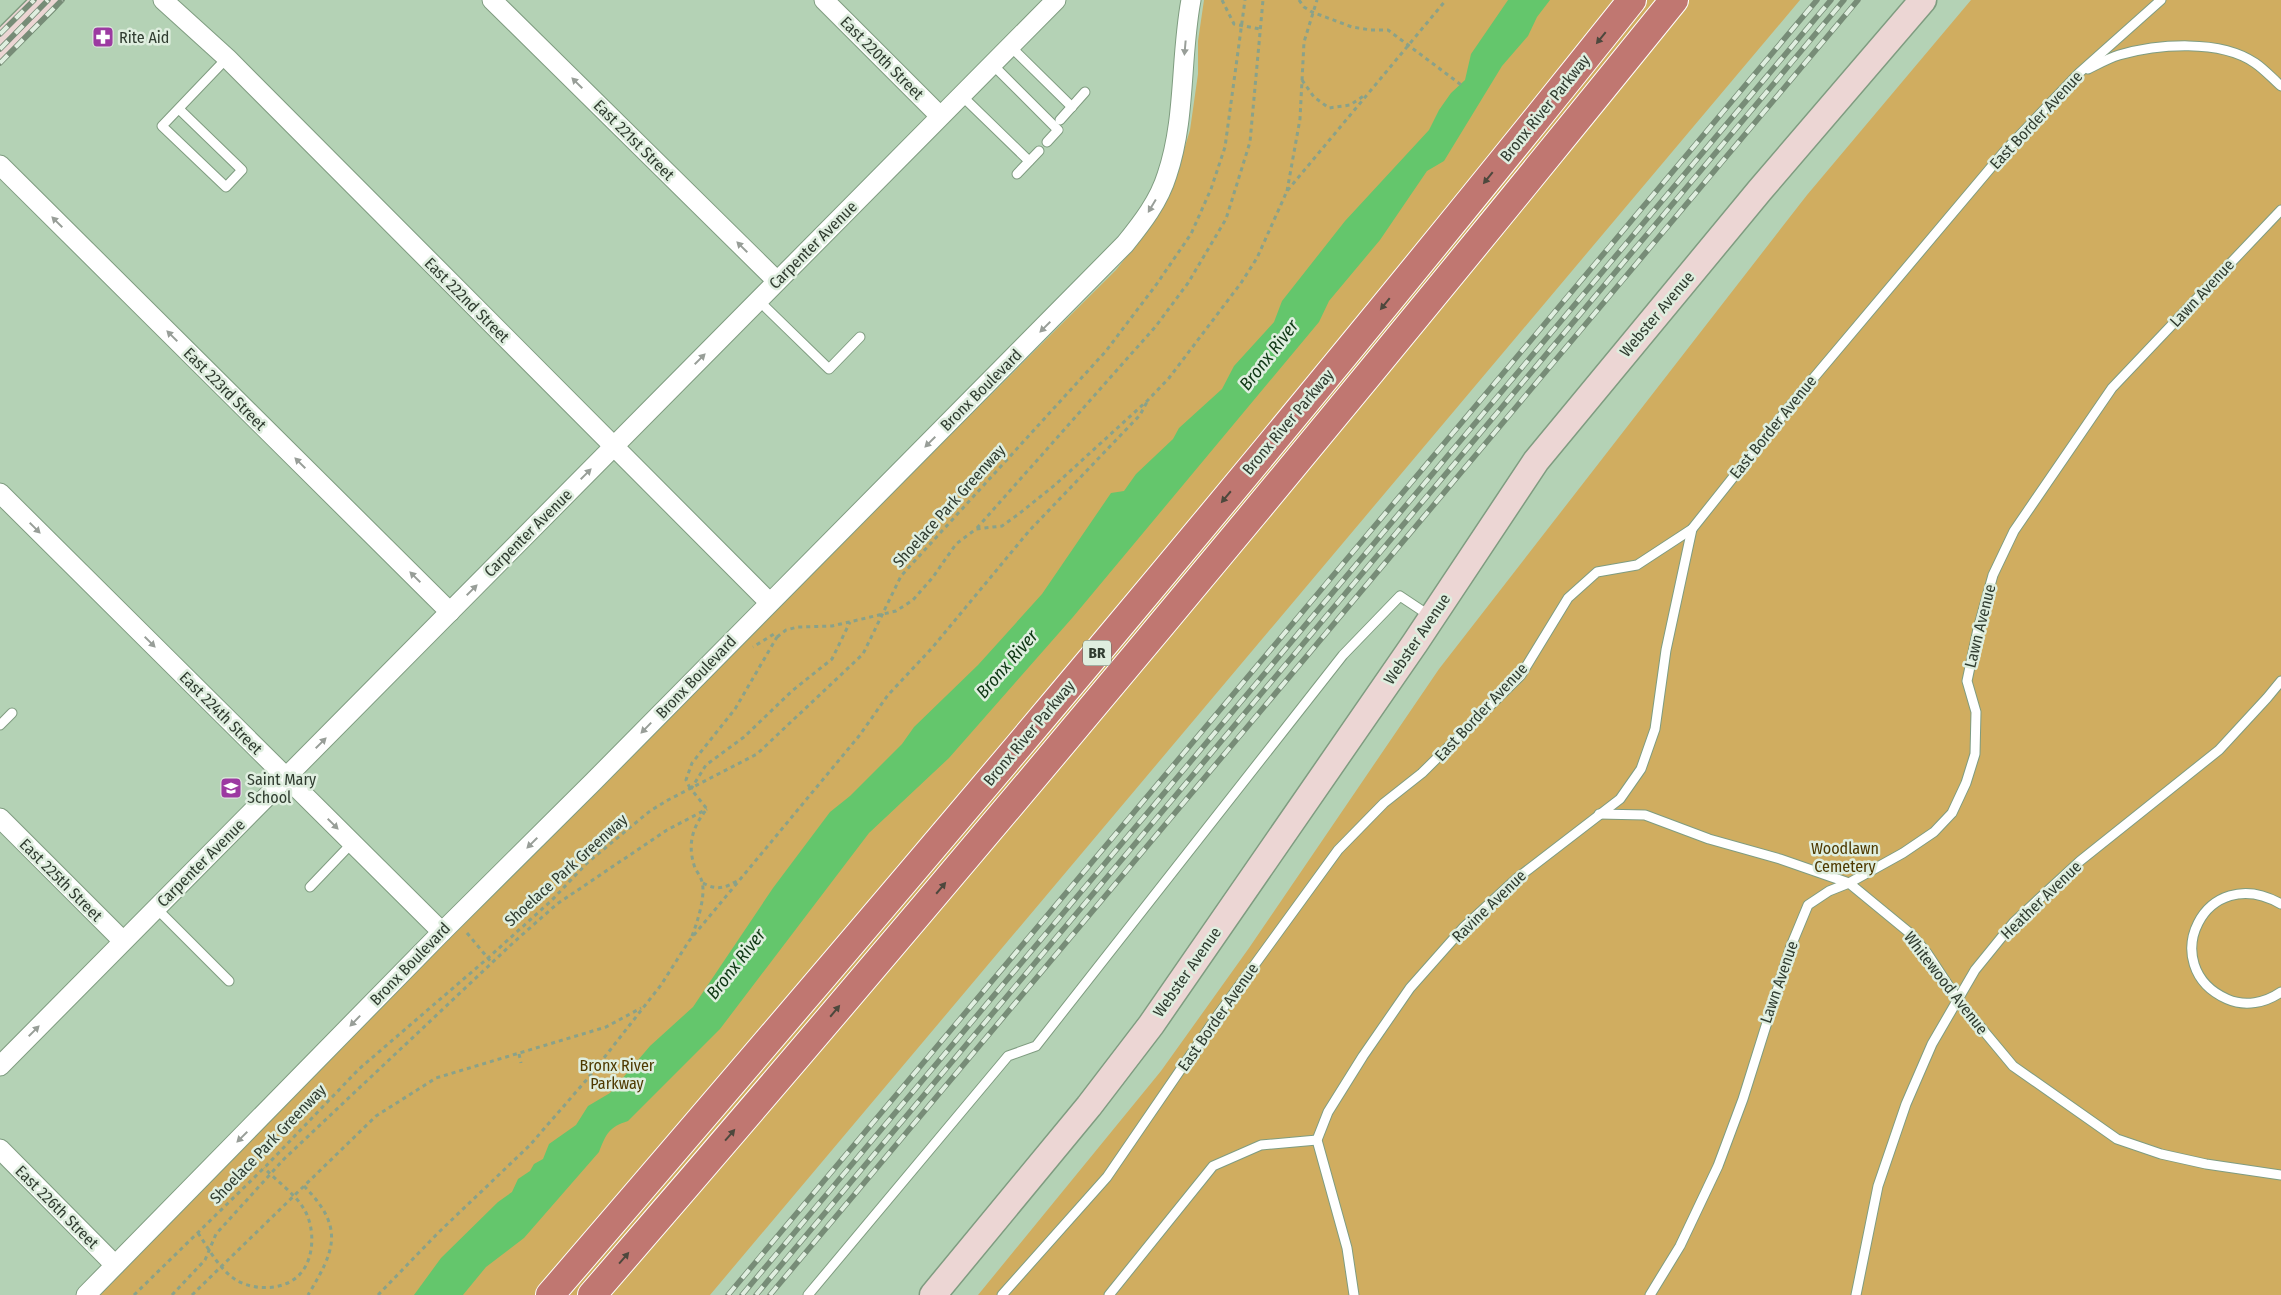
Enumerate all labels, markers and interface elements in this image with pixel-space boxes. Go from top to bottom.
street label: East 220th Street [836,12,928,104]
pharmacy icon: Rite Aid [91,25,115,49]
place label: Rite Aid [119,28,169,47]
one-way arrow [1596,31,1607,44]
one-way arrow [1181,41,1189,57]
street label: Bronx River Parkway [1496,50,1594,165]
street label: East Border Avenue [1986,67,2086,173]
one-way arrow [571,78,583,90]
street label: East 221st Street [590,96,679,185]
one-way arrow [1483,172,1494,184]
street label: Carpenter Avenue [765,197,861,293]
one-way arrow [1148,199,1157,212]
one-way arrow [51,216,63,228]
one-way arrow [736,241,748,253]
street label: East 222nd Street [421,254,514,347]
street label: Lawn Avenue [2166,255,2238,331]
street label: Webster Avenue [1616,267,1698,360]
one-way arrow [1380,297,1391,310]
water label: Bronx River [1235,315,1304,395]
one-way arrow [1039,320,1051,332]
one-way arrow [166,330,178,342]
street label: East 223rd Street [180,344,271,435]
street label: Bronx Boulevard [936,345,1026,435]
one-way arrow [694,353,706,365]
street label: Bronx River Parkway [1238,365,1338,479]
street label: East Border Avenue [1726,372,1820,482]
one-way arrow [924,435,936,447]
street label: Shoelace Park Greenway [889,440,1010,571]
one-way arrow [294,457,306,469]
one-way arrow [580,468,592,480]
street label: Carpenter Avenue [480,485,576,581]
one-way arrow [1221,490,1232,503]
one-way arrow [28,521,40,533]
one-way arrow [410,572,422,584]
street label: Lawn Avenue [1960,582,2000,670]
one-way arrow [466,584,478,596]
street label: Webster Avenue [1380,590,1454,688]
water label: Bronx River [971,625,1043,703]
street label: Bronx Boulevard [652,632,740,722]
one-way arrow [144,636,156,648]
road number: BR [1083,640,1111,666]
street label: East Border Avenue [1431,659,1531,765]
street label: East 224th Street [176,668,267,759]
street label: Bronx River Parkway [979,676,1079,790]
one-way arrow [640,722,652,734]
one-way arrow [314,737,326,749]
place label: Saint Mary School [247,770,317,807]
school or university icon: Saint Mary School [219,776,243,800]
street label: Shoelace Park Greenway [501,809,632,930]
street label: Carpenter Avenue [153,815,249,911]
one-way arrow [327,818,339,830]
street label: East 225th Street [16,835,107,926]
one-way arrow [526,837,538,849]
park label: Woodlawn Cemetery [1811,839,1879,876]
street label: Heather Avenue [1997,857,2085,943]
street label: Ravine Avenue [1448,866,1530,946]
one-way arrow [935,881,946,894]
street label: Bronx Boulevard [366,919,454,1009]
street label: Webster Avenue [1149,923,1225,1021]
water label: Bronx River [702,924,771,1004]
street label: Whitewood Avenue [1900,928,1992,1038]
street label: Lawn Avenue [1756,938,1802,1026]
street label: East Border Avenue [1174,959,1262,1074]
one-way arrow [830,1005,841,1018]
one-way arrow [350,1014,362,1026]
one-way arrow [28,1025,40,1037]
park label: Bronx River Parkway [580,1056,655,1093]
street label: Shoelace Park Greenway [206,1080,331,1208]
one-way arrow [724,1129,735,1141]
one-way arrow [236,1130,248,1142]
street label: East 226th Street [12,1162,103,1253]
one-way arrow [618,1253,630,1265]

